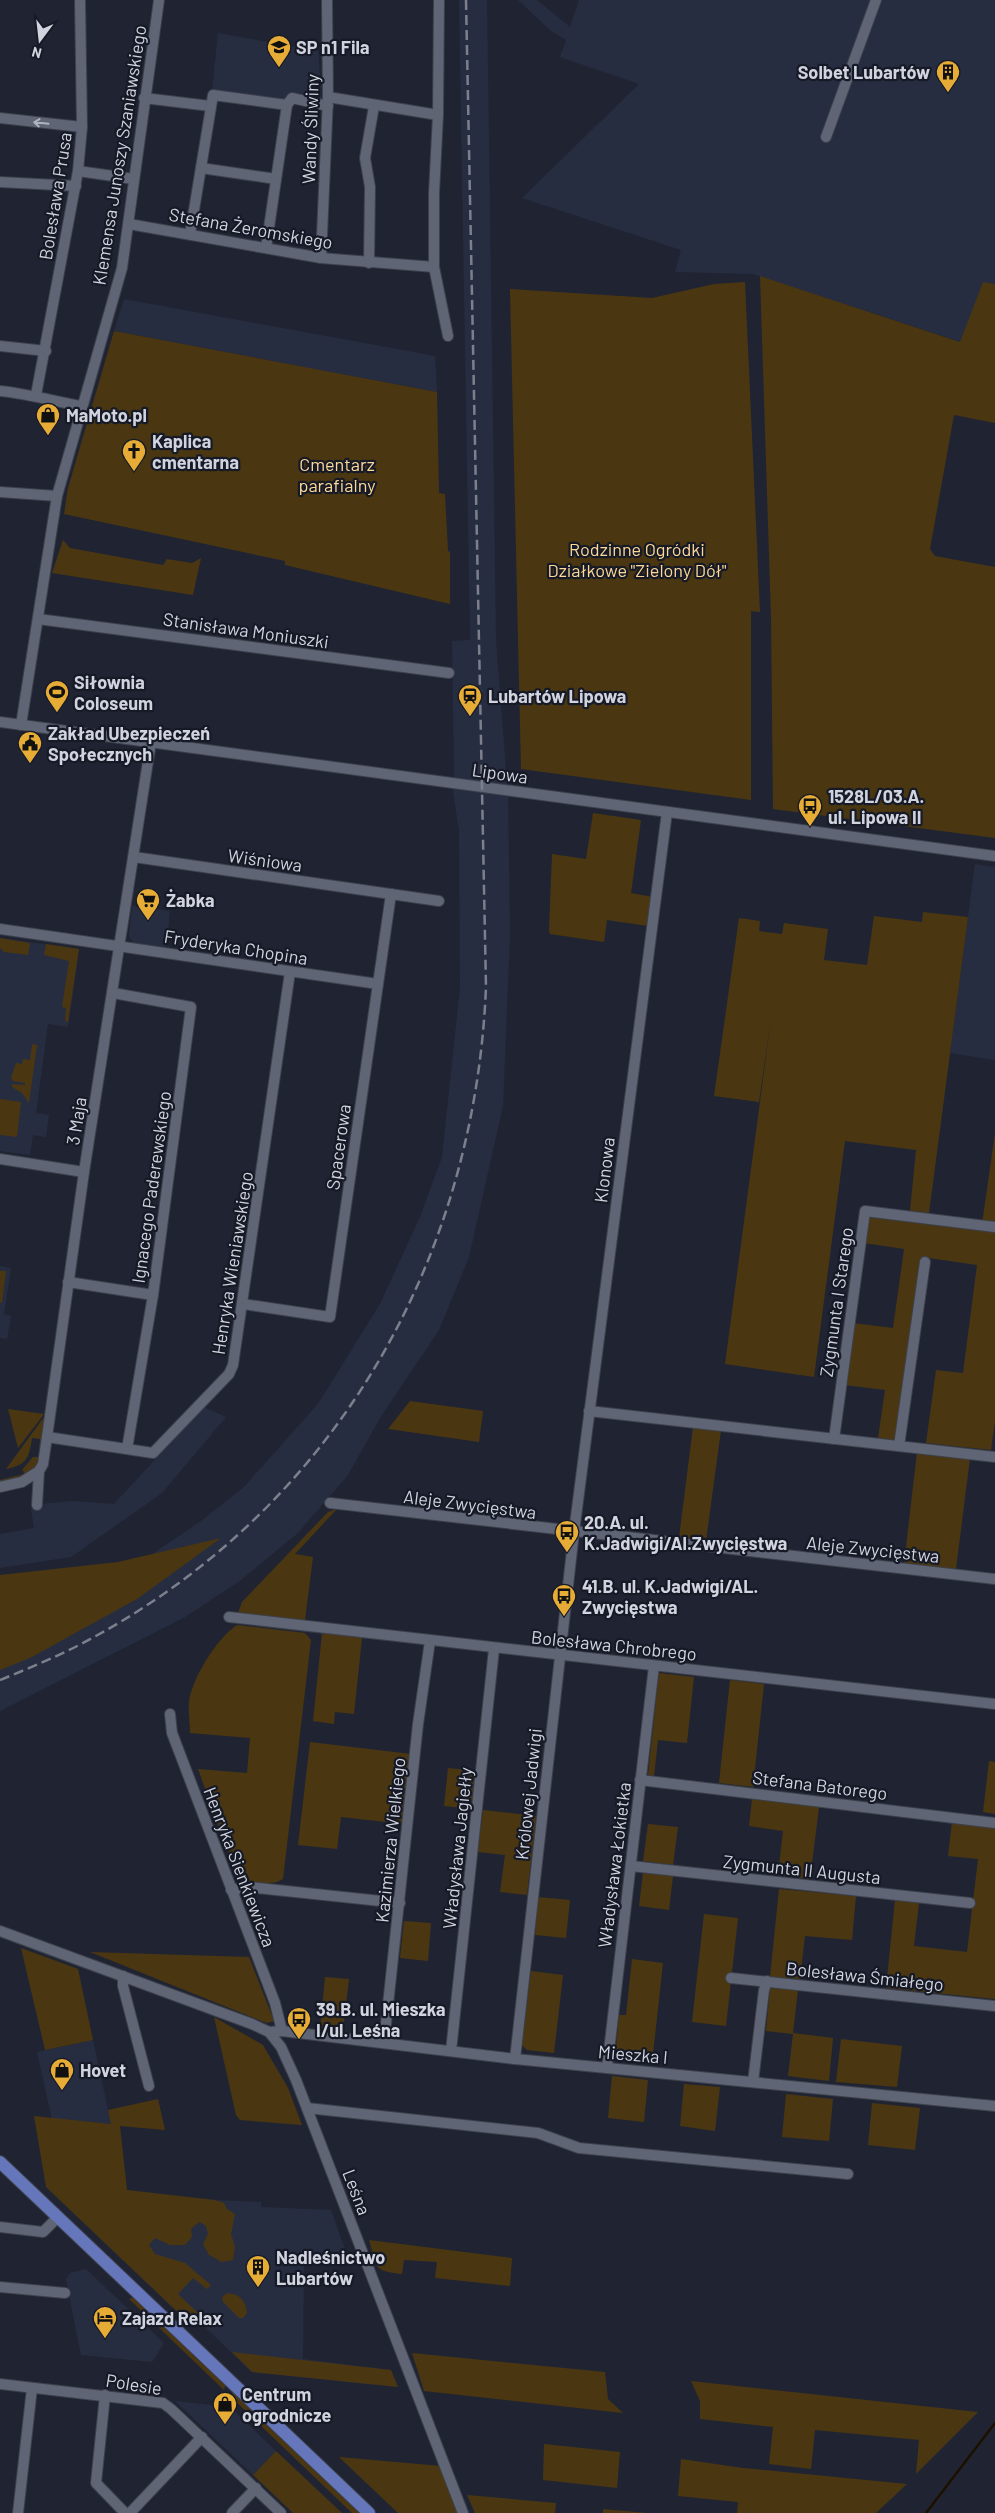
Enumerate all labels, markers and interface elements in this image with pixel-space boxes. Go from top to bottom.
north arrow [15,15,65,65]
street label: Klemensa Junoszy Szaniawskiego [88,23,150,287]
school or university icon: SP n1 Fila [266,34,292,68]
place label: SP n1 Fila [296,36,369,58]
text: N [30,44,43,62]
building icon: Solbet Lubartów [935,59,961,93]
place label: Solbet Lubartów [798,61,930,83]
street label: Wandy Śliwiny [297,74,323,184]
one-way arrow [33,118,49,128]
street label: Bolesława Prusa [34,131,76,261]
street label: Stefana Żeromskiego [167,203,335,253]
shop icon: MaMoto.pl [35,402,61,436]
place label: MaMoto.pl [66,404,147,426]
place label: Kaplica cmentarna [152,430,239,473]
church icon: Kaplica cmentarna [121,438,147,472]
park label: Cmentarz parafialny [298,453,376,496]
park label: Rodzinne Ogródki Działkowe "Zielony Dół" [548,538,727,581]
street label: Stanisława Moniuszki [162,607,330,653]
place label: Siłownia Coloseum [74,671,153,714]
sports icon: Siłownia Coloseum [44,679,70,713]
station icon: Lubartów Lipowa [457,683,483,717]
place label: Lubartów Lipowa [488,685,626,707]
place label: Zakład Ubezpieczeń Społecznych [48,722,210,765]
public building icon: Zakład Ubezpieczeń Społecznych [17,730,43,764]
street label: Lipowa [471,758,529,788]
place label: 1528L/03.A. ul. Lipowa II [828,785,924,828]
bus stop icon: 1528L/03.A. ul. Lipowa II [797,793,823,827]
street label: Wiśniowa [226,844,304,876]
supermarket icon: Żabka [135,887,161,921]
place label: Żabka [166,889,214,911]
street label: Fryderyka Chopina [163,925,309,969]
street label: Ignacego Paderewskiego [127,1089,175,1285]
street label: 3 Maja [61,1095,91,1147]
street label: Spacerowa [321,1103,355,1191]
street label: Klonowa [589,1136,619,1204]
street label: Henryka Wieniawskiego [207,1170,257,1356]
street label: Zygmunta I Starego [815,1226,857,1378]
street label: Aleje Zwycięstwa [402,1485,538,1523]
place label: 20.A. ul. K.Jadwigi/Al.Zwycięstwa [584,1511,787,1554]
bus stop icon: 20.A. ul. K.Jadwigi/Al.Zwycięstwa [554,1519,580,1553]
street label: Aleje Zwycięstwa [805,1531,941,1567]
place label: 41.B. ul. K.Jadwigi/AL. Zwycięstwa [582,1575,758,1618]
bus stop icon: 41.B. ul. K.Jadwigi/AL. Zwycięstwa [551,1583,577,1617]
street label: Bolesława Chrobrego [530,1625,698,1665]
street label: Królowej Jadwigi [510,1727,546,1861]
street label: Kazimierza Wielkiego [370,1756,410,1924]
street label: Władysława Jagiełły [438,1766,476,1930]
street label: Stefana Batorego [751,1766,889,1804]
street label: Władysława Łokietka [593,1781,635,1949]
street label: Henryka Sienkiewicza [199,1784,281,1950]
street label: Zygmunta II Augusta [722,1850,882,1888]
street label: Bolesława Śmiałego [785,1957,945,1995]
place label: 39.B. ul. Mieszka I/ul. Leśna [316,1998,446,2041]
bus stop icon: 39.B. ul. Mieszka I/ul. Leśna [286,2006,312,2040]
street label: Mieszka I [597,2040,669,2068]
shop icon: Hovet [49,2057,75,2091]
place label: Hovet [80,2059,126,2081]
street label: Leśna [338,2166,376,2218]
place label: Nadleśnictwo Lubartów [276,2246,385,2289]
building icon: Nadleśnictwo Lubartów [245,2254,271,2288]
hotel icon: Zajazd Relax [92,2305,118,2339]
place label: Zajazd Relax [122,2307,222,2329]
street label: Polesie [104,2369,164,2399]
place label: Centrum ogrodnicze [242,2383,331,2426]
shop icon: Centrum ogrodnicze [212,2391,238,2425]

